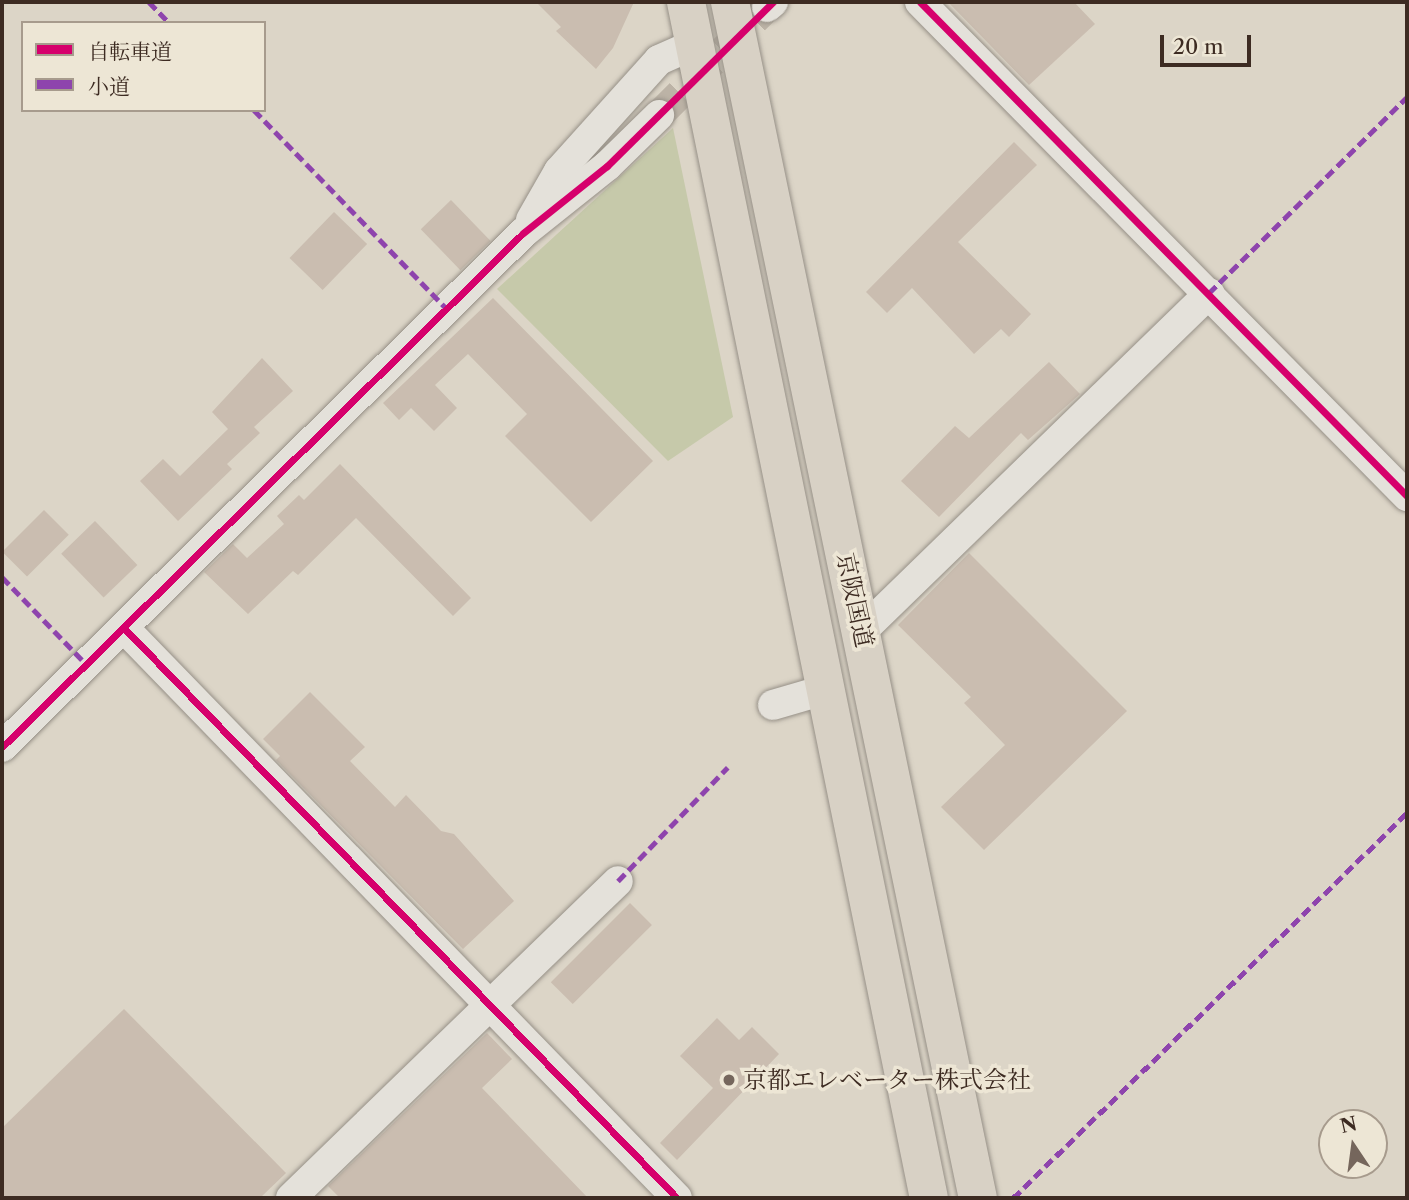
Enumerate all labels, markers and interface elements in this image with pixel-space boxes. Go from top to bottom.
legend [21,21,266,112]
scale bar [1164,21,1255,65]
text: 20 m [1173,34,1224,59]
text: 自転車道 [88,39,172,64]
text: 小道 [88,74,130,99]
street label: 京阪国道 [831,550,879,650]
place label: 京都エレベーター株式会社 [743,1066,1031,1094]
marker: 京都エレベーター株式会社 [721,1072,737,1088]
north arrow [1318,1109,1388,1179]
text: N [1338,1112,1359,1138]

